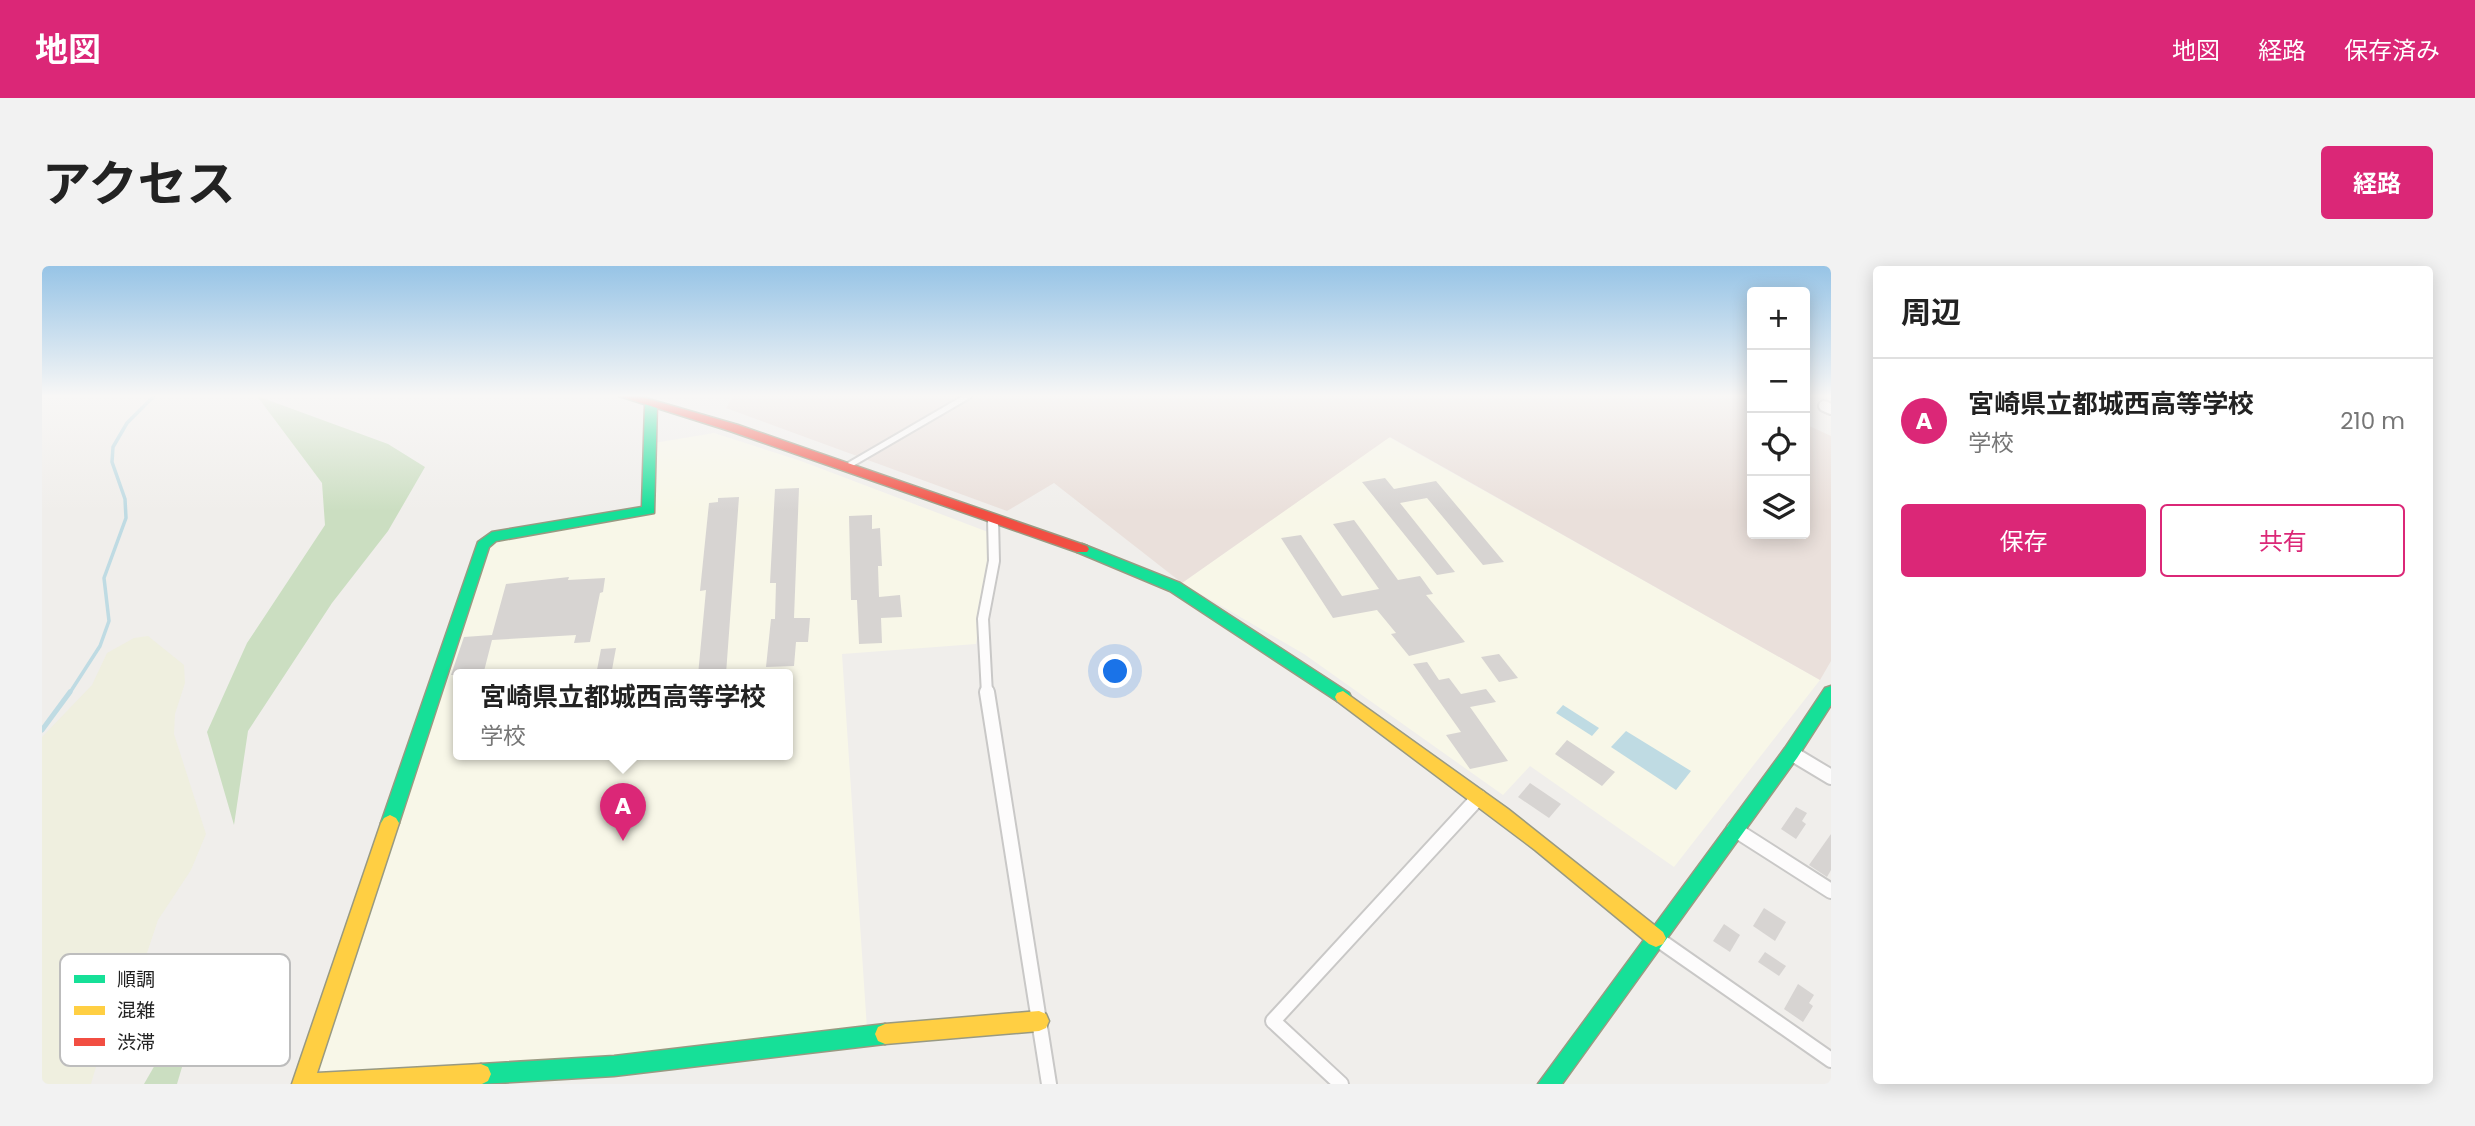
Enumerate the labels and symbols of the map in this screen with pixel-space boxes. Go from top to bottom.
your location [1098,654,1132,688]
pin: A [600,783,646,841]
legend [60,954,290,1066]
text: 順調 [117,966,155,993]
text: 混雑 [117,997,155,1024]
text: 渋滞 [117,1029,155,1056]

